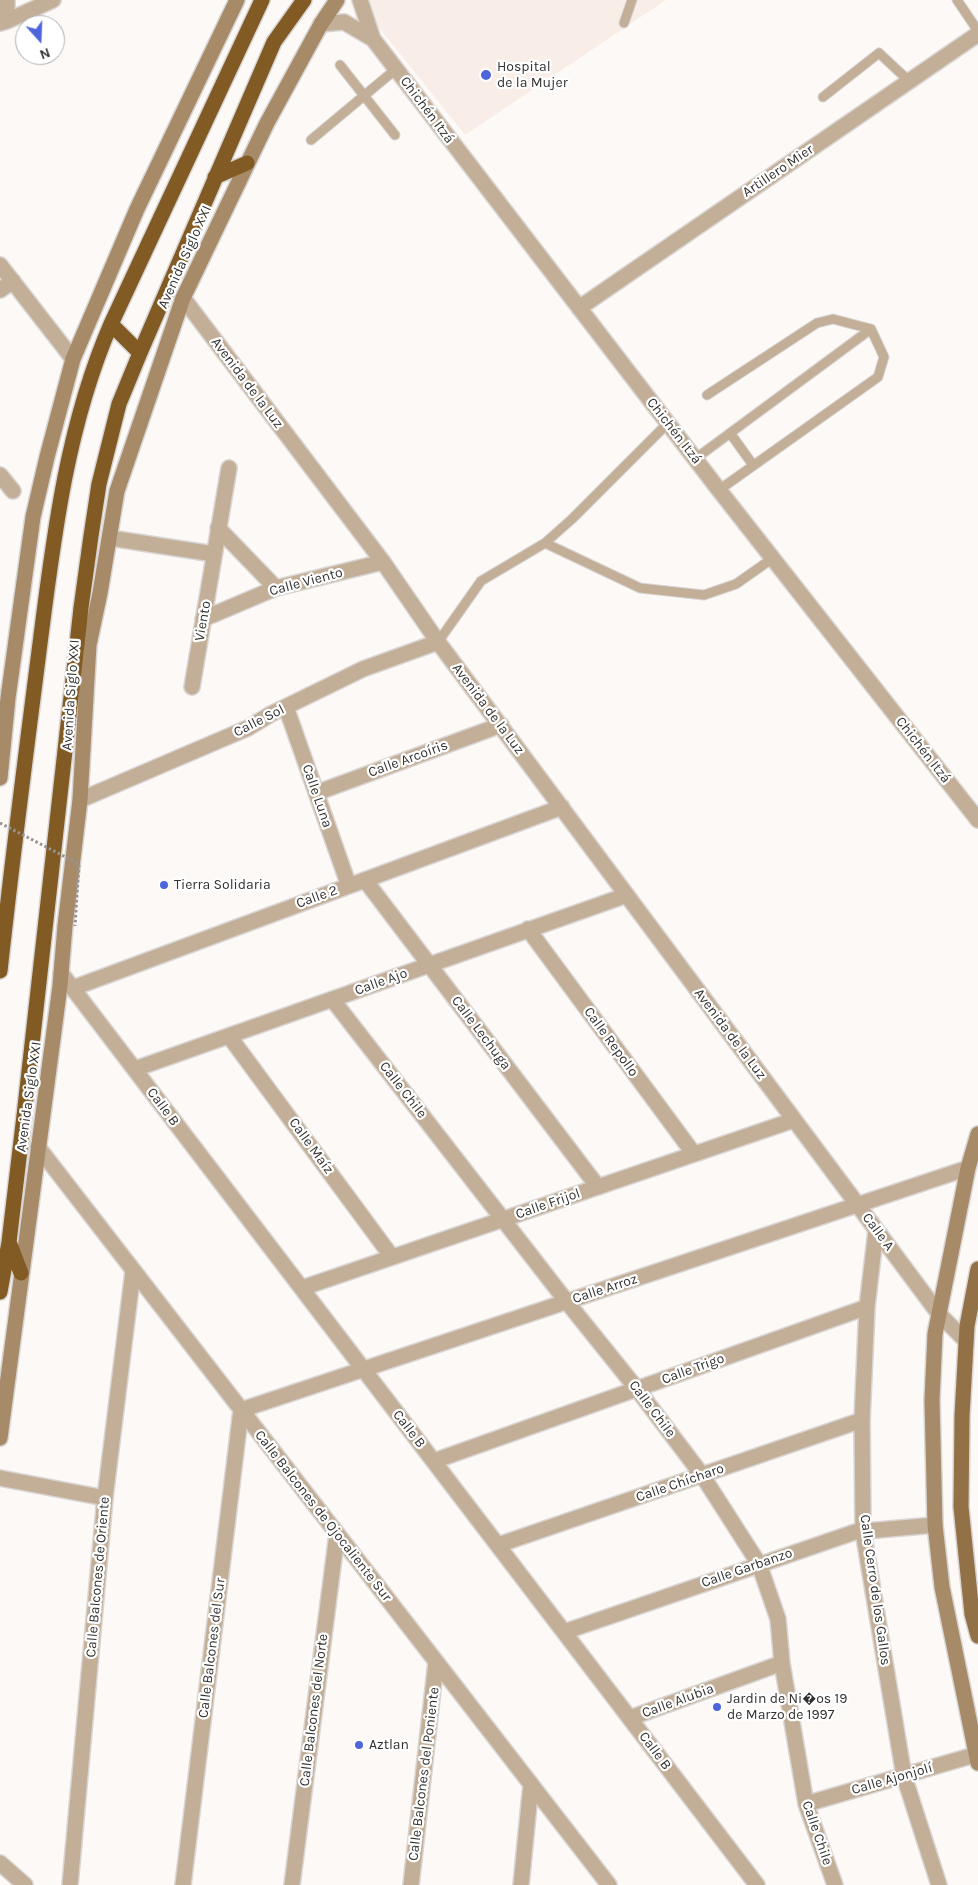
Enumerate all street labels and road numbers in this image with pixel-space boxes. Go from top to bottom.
street label: Chichén Itzá [396,73,458,147]
street label: Artillero Mier [739,141,817,201]
street label: Avenida Siglo XXI [155,203,215,311]
street label: Avenida de la Luz [207,334,287,432]
street label: Chichén Itzá [643,395,705,467]
street label: Calle Viento [267,564,345,600]
street label: Viento [191,600,215,642]
street label: Avenida Siglo XXI [59,639,83,751]
street label: Avenida de la Luz [448,660,528,758]
street label: Calle Sol [231,701,287,741]
street label: Chichén Itzá [892,714,954,786]
street label: Calle Arcoíris [366,737,450,781]
street label: Calle Luna [298,762,336,830]
street label: Calle 2 [294,882,340,912]
street label: Calle Ajo [352,965,410,999]
street label: Avenida de la Luz [690,985,770,1083]
street label: Calle Lechuga [448,993,514,1073]
street label: Calle Repollo [580,1004,642,1080]
street label: Avenida Siglo XXI [13,1041,45,1153]
street label: Calle Chile [376,1058,430,1122]
street label: Calle B [143,1085,183,1129]
street label: Calle Maíz [285,1115,337,1177]
street label: Calle Frijol [514,1185,582,1223]
street label: Calle A [858,1210,898,1254]
street label: Calle Arroz [570,1271,640,1307]
street label: Calle Trigo [659,1350,727,1388]
street label: Calle Chile [625,1377,679,1441]
street label: Calle B [389,1407,429,1451]
street label: Calle Balcones de Ojocaliente Sur [251,1427,395,1605]
street label: Calle Chícharo [634,1460,726,1506]
street label: Calle Balcones de Oriente [83,1496,113,1658]
street label: Calle Cerro de los Gallos [856,1513,894,1667]
street label: Calle Garbanzo [699,1545,795,1591]
street label: Calle Balcones del Sur [195,1577,229,1719]
street label: Calle Balcones del Norte [296,1633,332,1787]
street label: Calle Alubia [640,1680,716,1722]
street label: Calle Balcones del Poniente [405,1686,443,1862]
street label: Calle B [635,1729,675,1773]
street label: Calle Ajonjolí [850,1759,934,1799]
street label: Calle Chile [798,1799,836,1867]

